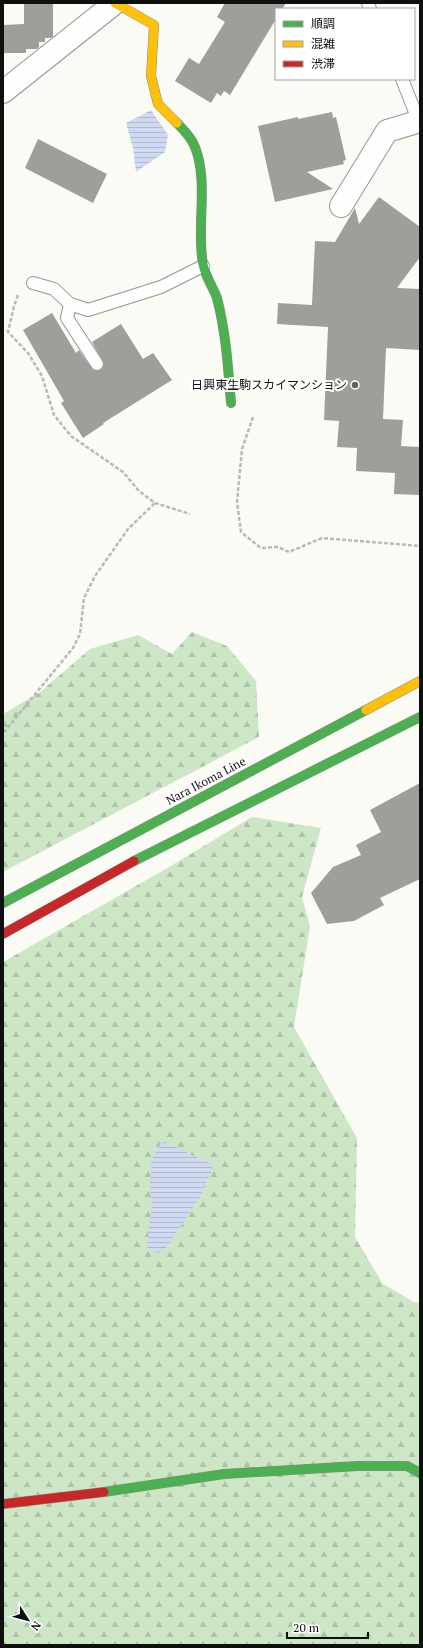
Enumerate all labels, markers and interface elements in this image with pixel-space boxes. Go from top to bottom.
legend [275,8,415,80]
text: 順調 [311,16,335,31]
text: 混雑 [311,36,335,51]
text: 渋滞 [311,56,335,71]
place label: 日興東生駒スカイマンション [191,377,347,392]
marker: 日興東生駒スカイマンション [350,380,360,390]
street label: Nara Ikoma Line [163,753,248,808]
north arrow [8,1600,48,1640]
scale bar [287,1614,368,1640]
text: N [28,1618,44,1634]
text: 20 m [293,1620,320,1635]

